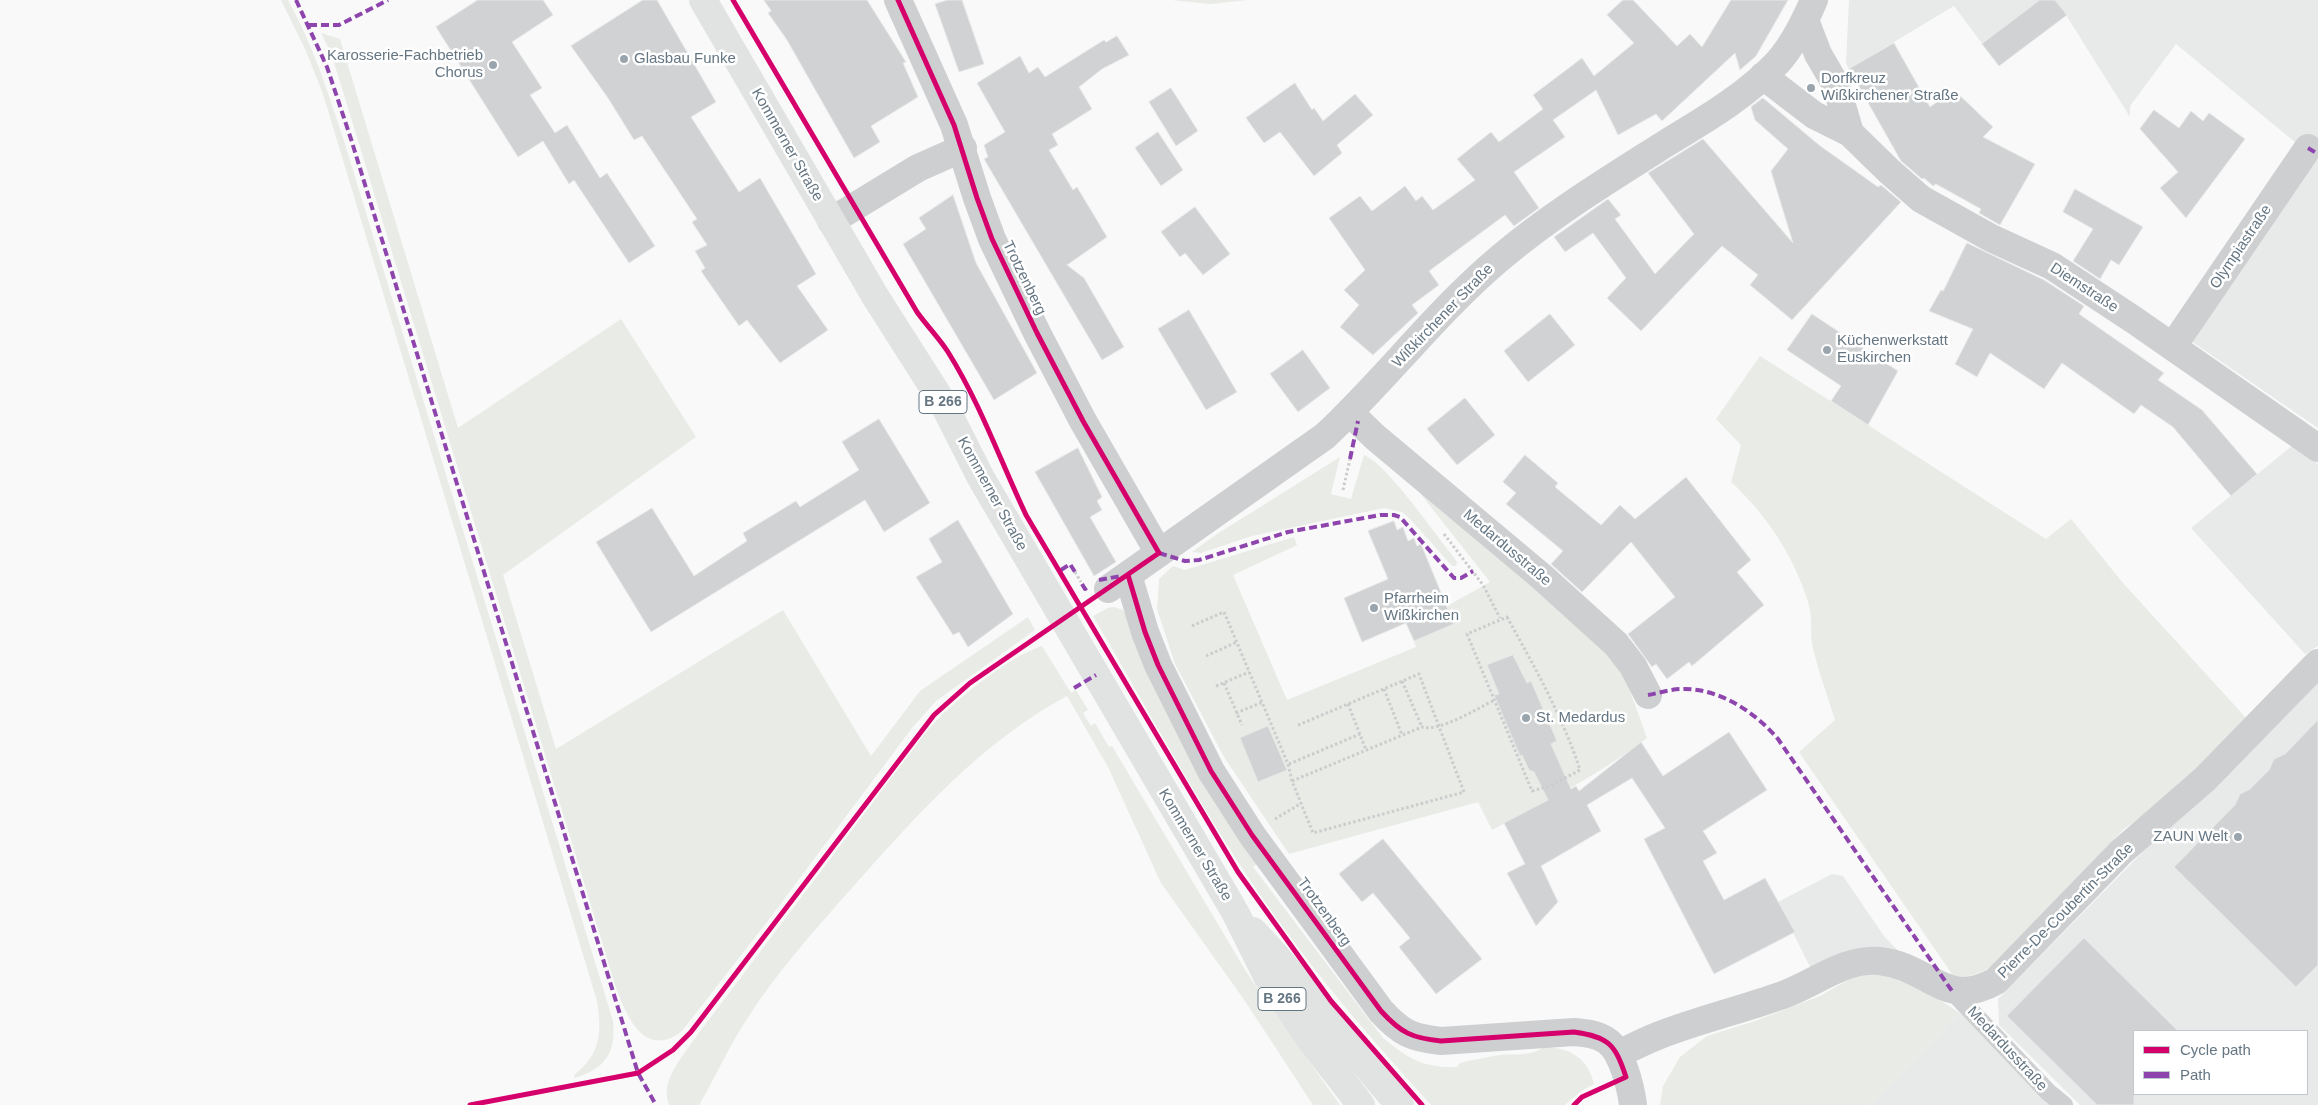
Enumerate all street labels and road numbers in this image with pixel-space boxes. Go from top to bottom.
street label: Kommerner Straße [747,85,827,205]
street label: Olympiastraße [2206,202,2276,292]
street label: Trotzenberg [998,238,1050,318]
street label: Diemstraße [2047,259,2121,317]
street label: Wißkirchener Straße [1389,260,1497,372]
road number: B 266 [919,391,967,414]
street label: Kommerner Straße [953,434,1031,554]
street label: Medardusstraße [1459,506,1555,590]
street label: Kommerner Straße [1154,786,1236,904]
street label: Pierre-De-Coubertin-Straße [1995,840,2137,982]
street label: Trotzenberg [1293,874,1355,950]
road number: B 266 [1258,988,1306,1011]
street label: Medardusstraße [1963,1003,2051,1095]

